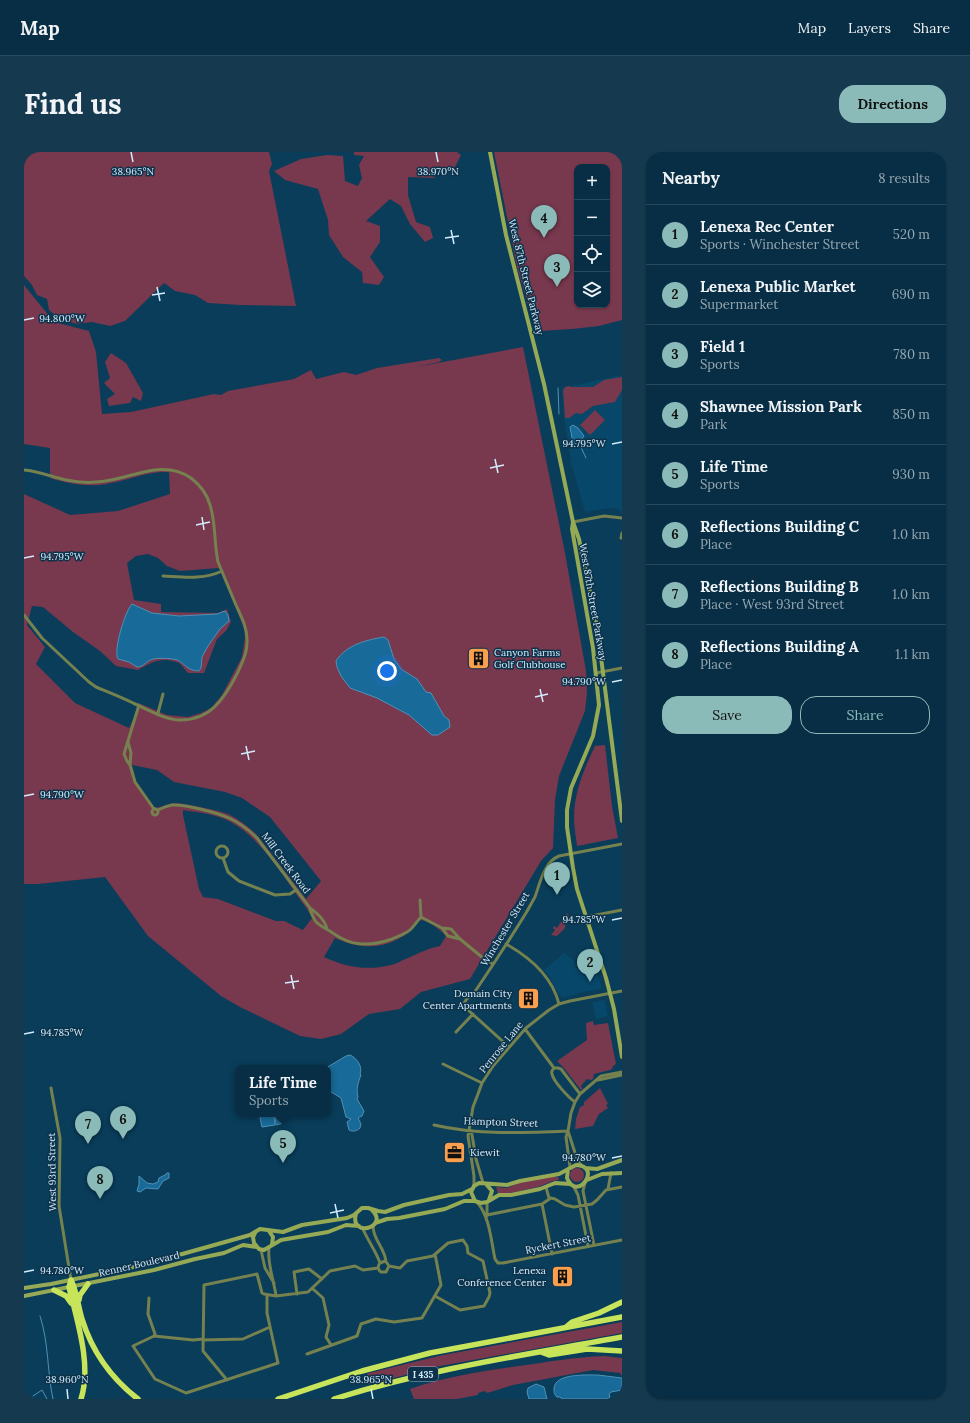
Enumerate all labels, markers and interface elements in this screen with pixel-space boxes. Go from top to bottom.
text: Map [20,16,60,40]
text: Map [798,19,826,37]
text: Layers [848,19,891,37]
text: Share [913,19,950,37]
button: Directions [839,85,946,123]
text: Find us [24,86,122,122]
map controls [574,164,610,308]
button: + [574,164,610,200]
text: 38.965°N [112,165,155,178]
text: 38.970°N [417,165,459,178]
text: Nearby [662,167,720,189]
text: 8 results [878,170,930,187]
button: − [574,200,610,236]
pin: 4 [531,205,557,238]
text: Lenexa Rec Center [700,217,834,236]
street label: West 87th Street Parkway [505,218,547,337]
text: 1 [672,226,678,243]
text: 520 m [893,226,930,243]
button: locate [574,236,610,272]
text: Sports · Winchester Street [700,236,860,253]
pin: 3 [544,254,570,287]
button: layers [574,272,610,308]
text: Lenexa Public Market [700,277,856,296]
text: 2 [672,286,678,303]
text: 690 m [892,286,930,303]
text: Supermarket [700,296,778,313]
text: 94.800°W [39,312,86,325]
text: Field 1 [700,337,745,356]
text: 3 [671,346,679,363]
text: 780 m [894,346,930,363]
text: Sports [700,356,739,373]
text: Shawnee Mission Park [700,397,862,416]
text: 4 [671,406,679,423]
text: 850 m [892,406,930,423]
text: Park [700,416,727,433]
text: 94.795°W [562,437,607,450]
text: Life Time [700,457,768,476]
text: 5 [671,466,679,483]
text: 930 m [892,466,930,483]
text: Sports [700,476,739,493]
text: Reflections Building C [700,517,859,536]
text: 6 [671,526,679,543]
text: 1.0 km [892,526,930,543]
text: Place [700,536,732,553]
street label: West 87th Street Parkway [576,542,610,662]
text: 94.795°W [40,550,85,563]
text: Reflections Building B [700,577,859,596]
text: 7 [672,586,678,603]
text: 1.0 km [892,586,930,603]
text: Place · West 93rd Street [700,596,844,613]
text: Reflections Building A [700,637,859,656]
building icon: Canyon Farms Golf Clubhouse [466,645,492,671]
place label: Canyon Farms Golf Clubhouse [494,646,566,671]
text: 8 [671,646,679,663]
text: 1.1 km [895,646,930,663]
text: Place [700,656,732,673]
your location [377,661,397,681]
text: 94.790°W [562,675,607,688]
button: Save [662,696,792,734]
button: Share [800,696,930,734]
text: 94.790°W [40,788,85,801]
street label: Mill Creek Road [259,830,313,896]
pin: 1 [544,862,570,895]
street label: Winchester Street [478,889,532,969]
text: 94.785°W [562,913,607,926]
pin: 2 [577,949,603,982]
building icon: Domain City Center Apartments [515,986,541,1012]
place label: Domain City Center Apartments [423,987,513,1012]
street label: Penrose Lane [476,1018,526,1076]
text: 94.785°W [40,1026,85,1039]
popup [235,1065,331,1117]
text: Life Time [249,1073,317,1092]
text: Sports [249,1092,288,1109]
pin: 6 [110,1106,136,1139]
pin: 7 [75,1111,101,1144]
street label: Hampton Street [464,1114,539,1130]
pin: 5 [270,1130,296,1163]
street label: West 93rd Street [45,1132,59,1211]
office icon: Kiewit [441,1139,467,1165]
place label: Kiewit [470,1146,500,1159]
text: 94.780°W [562,1151,607,1164]
pin: 8 [87,1166,113,1199]
street label: Ryckert Street [524,1231,592,1257]
street label: Renner Boulevard [97,1248,181,1280]
building icon: Lenexa Conference Center [549,1263,575,1289]
text: 94.780°W [40,1264,85,1277]
place label: Lenexa Conference Center [457,1264,547,1289]
road number: I 435 [408,1367,438,1381]
text: 38.960°N [45,1373,89,1386]
text: 38.965°N [350,1373,393,1386]

